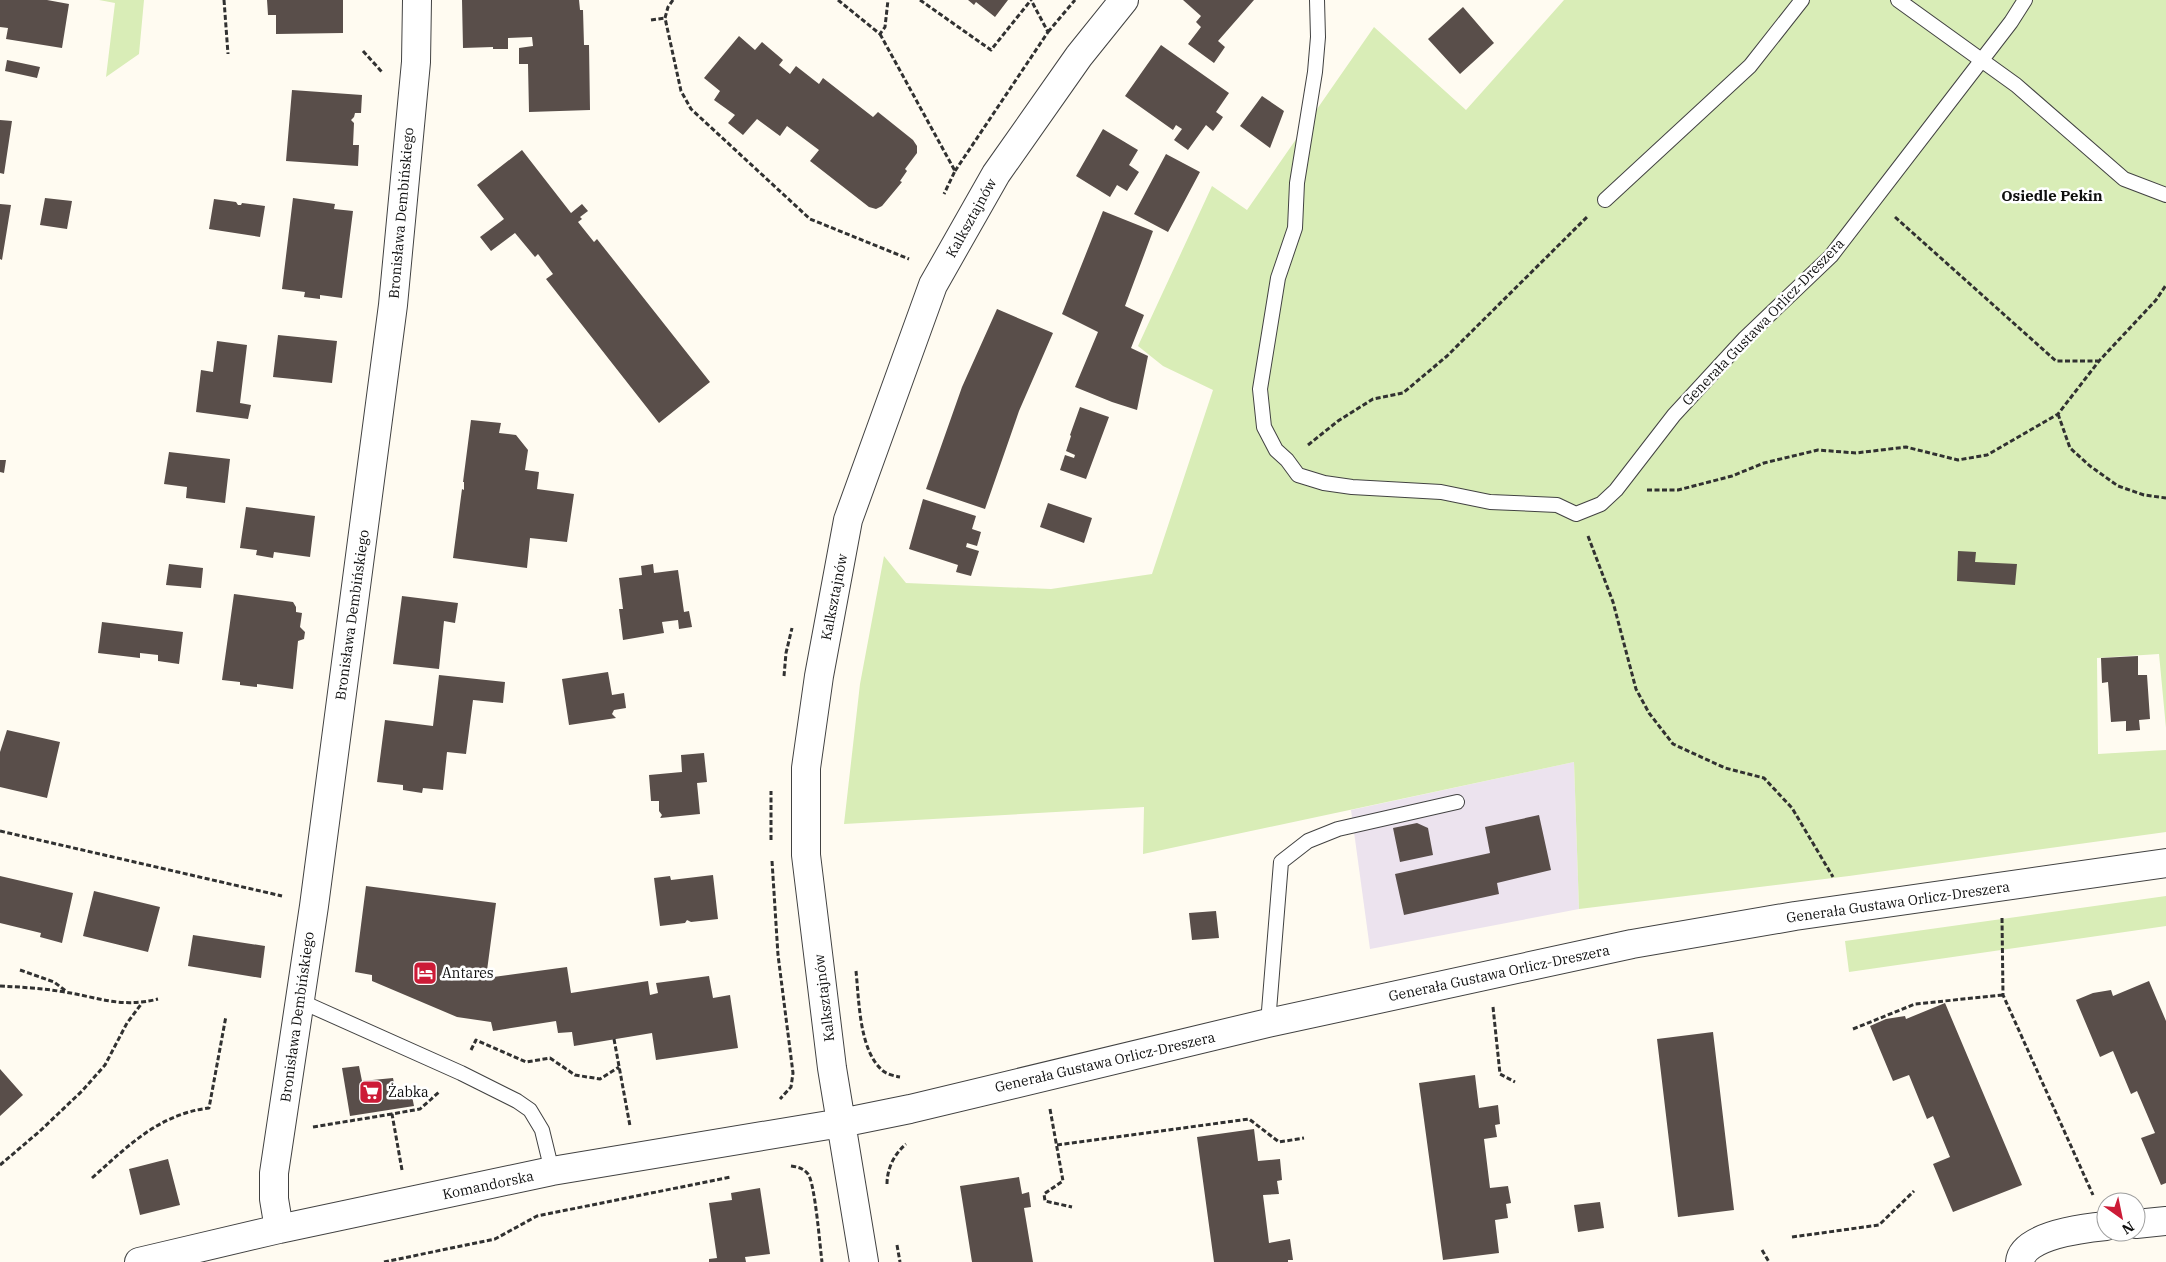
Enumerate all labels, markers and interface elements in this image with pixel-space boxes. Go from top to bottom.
street label: Bronisława Dembińskiego [385,126,417,299]
street label: Kalksztajnów [942,175,1000,261]
district label: Osiedle Pekin [2001,186,2103,205]
street label: Generała Gustawa Orlicz-Dreszera [1678,234,1848,409]
street label: Bronisława Dembińskiego [331,528,373,701]
street label: Kalksztajnów [817,552,851,642]
street label: Generała Gustawa Orlicz-Dreszera [1785,877,2011,927]
street label: Bronisława Dembińskiego [276,930,318,1103]
street label: Generała Gustawa Orlicz-Dreszera [1387,941,1612,1005]
street label: Kalksztajnów [810,953,838,1043]
hotel icon: Antares [412,960,438,986]
place label: Antares [442,964,494,982]
street label: Generała Gustawa Orlicz-Dreszera [993,1028,1217,1096]
supermarket icon: Żabka [358,1079,384,1105]
place label: Żabka [388,1083,429,1101]
street label: Komandorska [441,1166,536,1203]
north arrow [2096,1192,2146,1242]
text: N [2119,1217,2138,1238]

